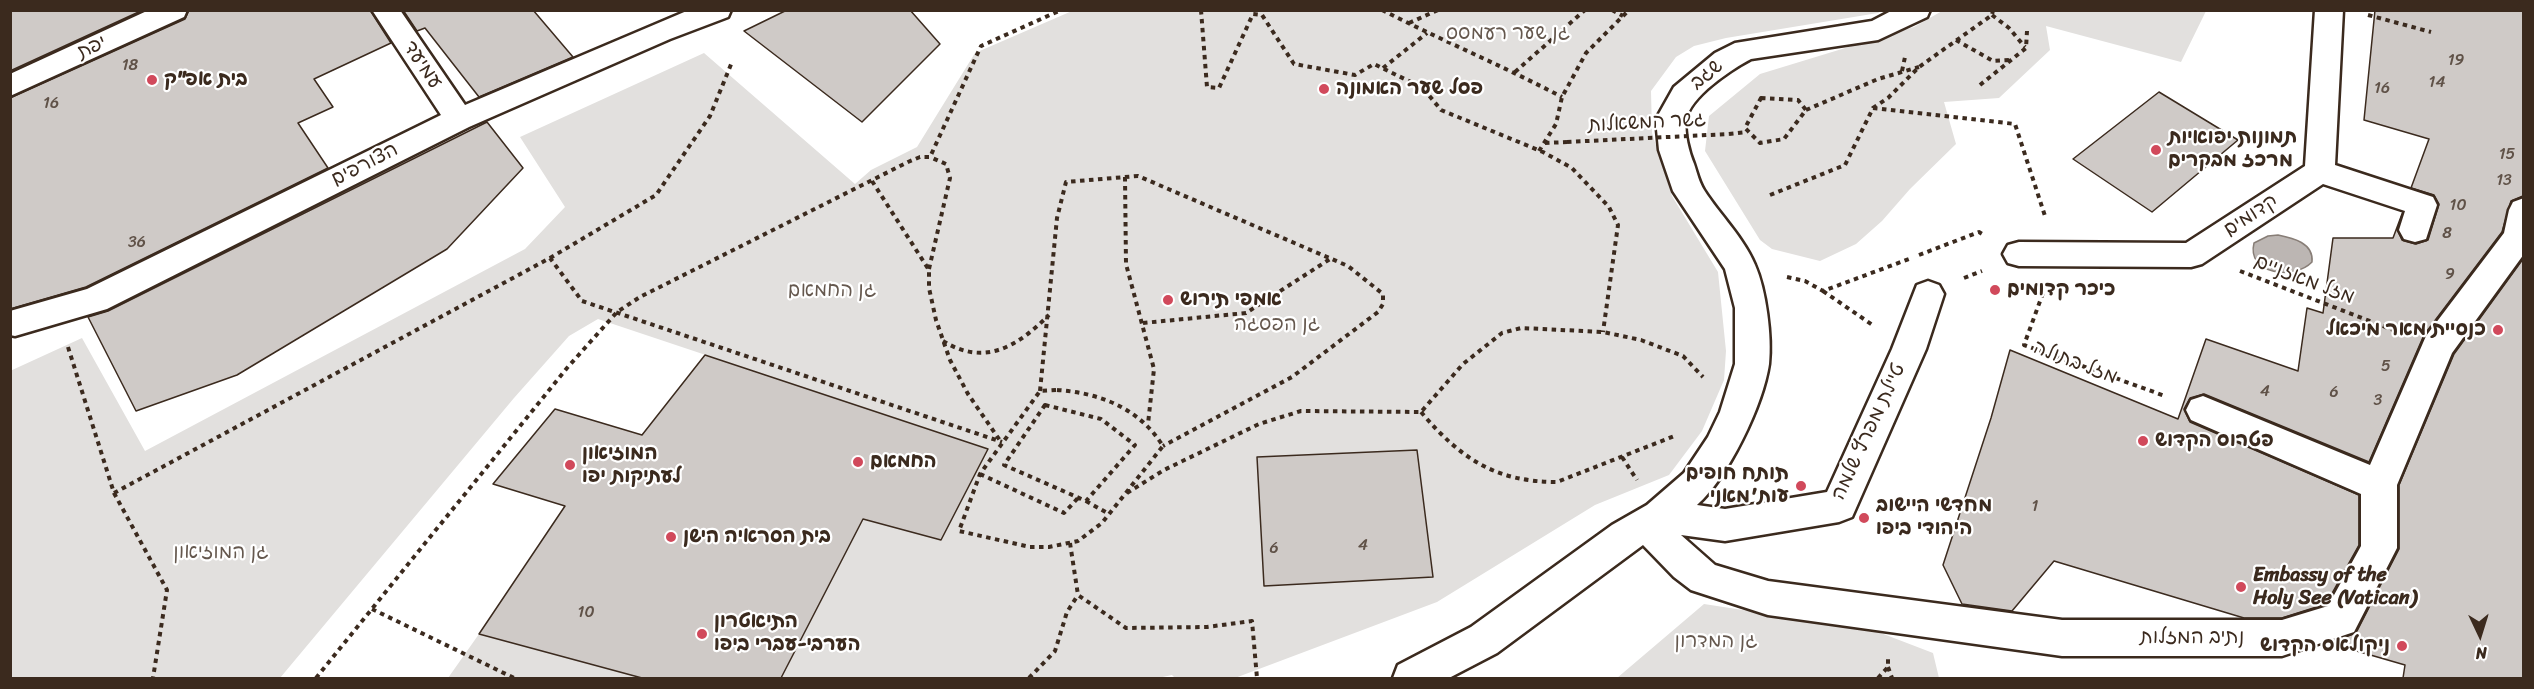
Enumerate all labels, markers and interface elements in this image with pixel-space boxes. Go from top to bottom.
park label: גן שער רעמסס [1446,22,1570,46]
street label: יפת [73,31,111,65]
street label: עמיעד [397,36,447,94]
house number: 19 [2448,51,2464,71]
street label: שגב [1686,55,1728,95]
house number: 18 [122,56,138,76]
place label: בית אפ"ק [164,68,248,92]
marker: בית אפ"ק [145,73,159,87]
house number: 14 [2429,73,2445,93]
place label: פסל שער האמונה [1336,77,1483,101]
house number: 16 [2374,79,2390,99]
marker: פסל שער האמונה [1317,82,1331,96]
house number: 16 [43,94,59,114]
street label: גשר המשאלות [1587,108,1707,138]
place label: תמונות יפואיות מרכז מבקרים [2168,126,2297,173]
street label: הצורפים [328,138,402,192]
marker: תמונות יפואיות מרכז מבקרים [2149,143,2163,157]
house number: 15 [2499,145,2515,165]
house number: 13 [2496,171,2512,191]
street label: קדומים [2219,190,2283,242]
house number: 10 [2450,196,2466,216]
house number: 8 [2442,224,2452,244]
house number: 36 [128,233,146,253]
street label: מזל מאזניים [2250,250,2358,310]
house number: 9 [2445,265,2455,285]
place label: כיכר קדומים [2007,278,2115,302]
park label: גן החמאם [788,279,876,303]
marker: כיכר קדומים [1988,283,2002,297]
place label: אמפי תירוש [1180,288,1282,312]
marker: אמפי תירוש [1161,293,1175,307]
park label: גן הפסגה [1234,313,1320,337]
place label: כנסיית מאר מיכאל [2326,318,2486,342]
marker: כנסיית מאר מיכאל [2491,323,2505,337]
street label: מזל בתולה [2030,336,2120,390]
house number: 5 [2381,357,2391,377]
street label: טיילת מפרץ שלמה [1827,360,1911,504]
house number: 4 [2260,382,2270,402]
house number: 6 [2329,383,2339,403]
house number: 3 [2374,391,2382,411]
place label: פטרוס הקדוש [2155,429,2274,453]
marker: פטרוס הקדוש [2136,434,2150,448]
place label: המוזיאון לעתיקות יפו [582,442,681,489]
place label: החמאם [870,450,937,474]
marker: החמאם [851,455,865,469]
marker: המוזיאון לעתיקות יפו [563,458,577,472]
place label: תותח חופים עות'מאני [1686,462,1789,509]
marker: תותח חופים עות'מאני [1794,479,1808,493]
place label: מחדשי היישוב היהודי ביפו [1876,494,1992,541]
house number: 1 [2032,497,2038,517]
marker: מחדשי היישוב היהודי ביפו [1857,511,1871,525]
place label: בית הסראיה הישן [683,525,831,549]
marker: בית הסראיה הישן [664,530,678,544]
house number: 4 [1358,536,1368,556]
house number: 6 [1269,539,1279,559]
park label: גן המוזיאון [173,541,269,565]
place label: Embassy of the Holy See (Vatican) [2253,564,2417,611]
marker: Embassy of the Holy See (Vatican) [2234,580,2248,594]
house number: 10 [578,603,594,623]
north arrow [2450,605,2510,665]
place label: התיאטרון הערבי-עברי ביפו [714,610,860,657]
street label: נתיב המזלות [2140,626,2244,650]
marker: התיאטרון הערבי-עברי ביפו [695,627,709,641]
park label: גן המדרון [1674,630,1758,654]
place label: ניקולאס הקדוש [2260,634,2390,658]
marker: ניקולאס הקדוש [2395,639,2409,653]
text: N [2475,639,2488,668]

